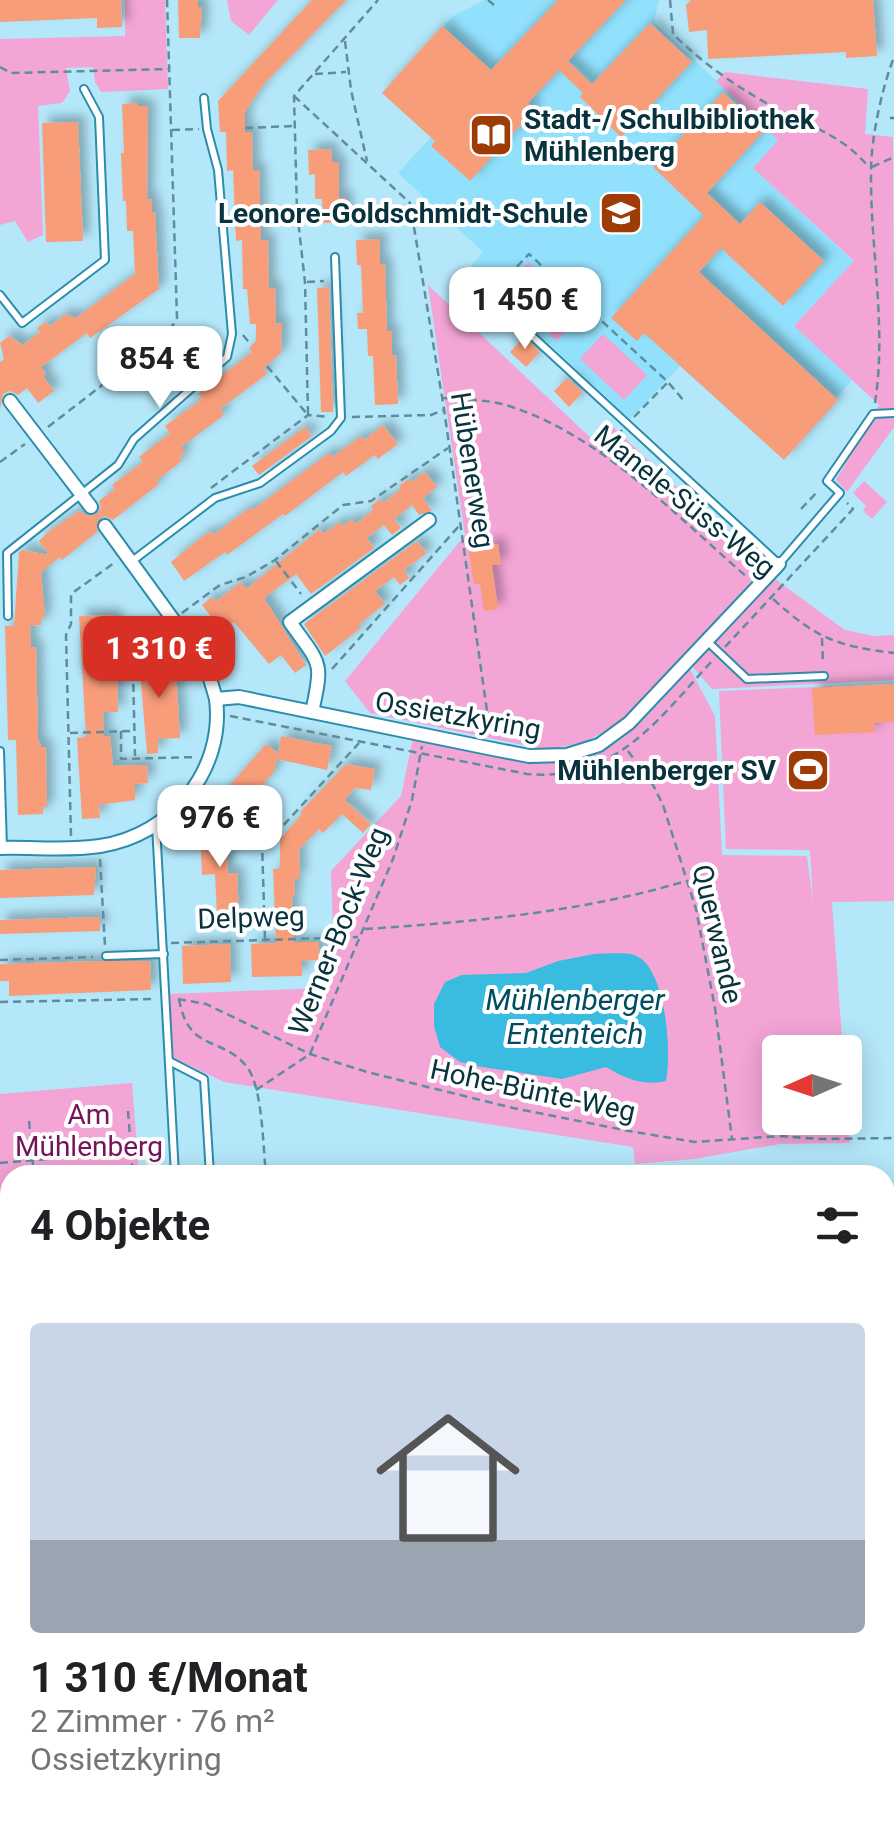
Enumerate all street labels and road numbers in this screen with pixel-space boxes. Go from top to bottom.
street label: Hübenerweg [444,390,501,551]
street label: Manele-Süss-Weg [588,418,782,584]
street label: Ossietzkyring [372,685,543,746]
street label: Werner-Bock-Weg [282,822,395,1040]
street label: Querwande [686,861,750,1007]
street label: Delpweg [197,899,305,936]
street label: Hohe-Bünte-Weg [427,1053,639,1128]

